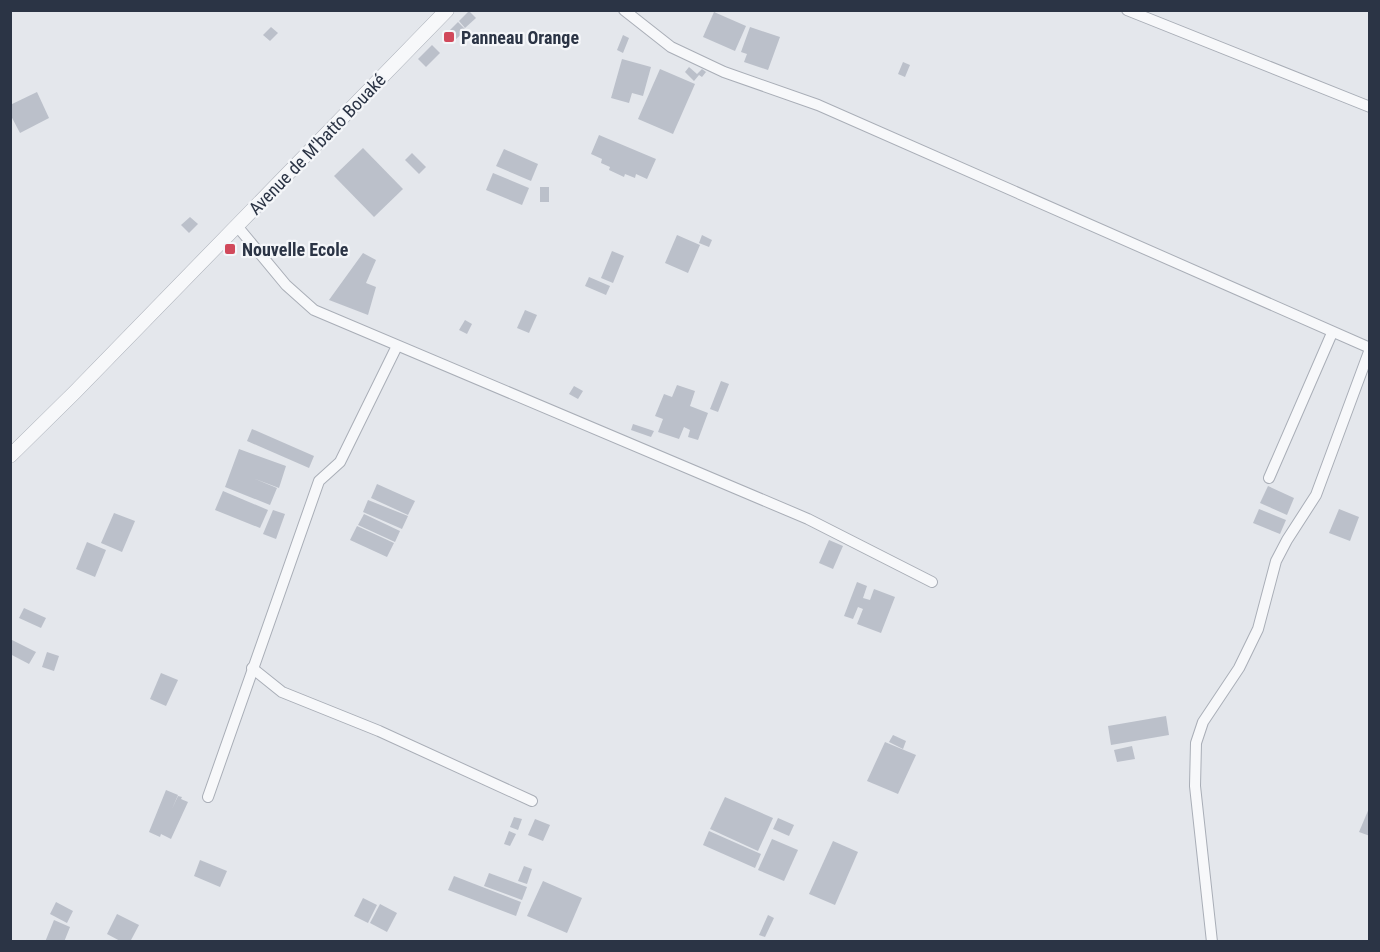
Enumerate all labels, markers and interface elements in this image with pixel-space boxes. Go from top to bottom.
place label: Panneau Orange [461,27,579,48]
marker: Panneau Orange [442,30,456,44]
street label: Avenue de M'batto Bouaké [244,69,390,219]
place label: Nouvelle Ecole [242,239,349,260]
marker: Nouvelle Ecole [223,242,237,256]

